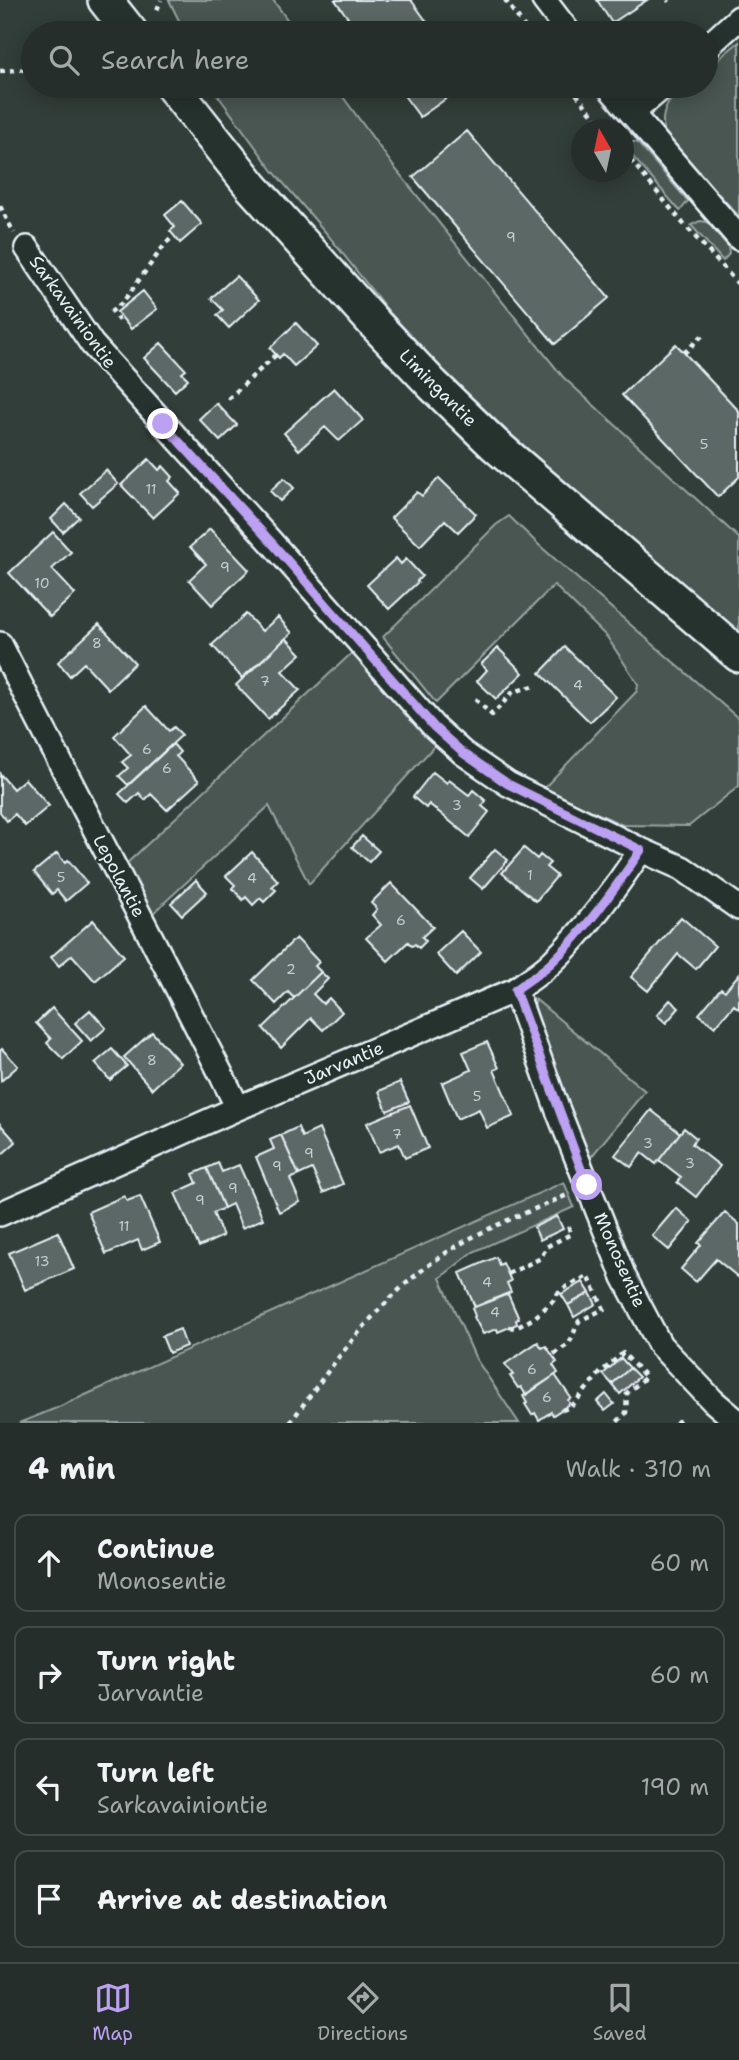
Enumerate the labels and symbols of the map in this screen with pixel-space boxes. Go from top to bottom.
north arrow [571,119,634,182]
house number: 9 [506,228,516,246]
street label: Sarkavainiontie [24,251,122,373]
street label: Limingantie [394,344,482,432]
route end [147,408,178,439]
house number: 5 [700,435,708,453]
house number: 11 [145,480,157,498]
house number: 9 [220,558,230,576]
house number: 10 [34,574,50,592]
house number: 8 [92,634,102,652]
house number: 7 [260,672,270,690]
house number: 4 [573,676,583,694]
house number: 6 [142,740,152,758]
house number: 6 [162,759,172,777]
house number: 3 [452,796,462,814]
street label: Lepolantie [87,830,151,922]
house number: 1 [527,866,533,884]
house number: 5 [57,868,65,886]
house number: 4 [247,869,257,887]
house number: 6 [396,911,406,929]
house number: 2 [286,960,296,978]
street label: Jarvantie [301,1036,387,1090]
house number: 8 [147,1051,157,1069]
house number: 5 [473,1087,481,1105]
house number: 7 [392,1125,402,1143]
house number: 3 [643,1134,653,1152]
house number: 9 [304,1144,314,1162]
house number: 3 [685,1154,695,1172]
house number: 9 [272,1157,282,1175]
route start [571,1169,602,1200]
house number: 9 [228,1179,238,1197]
house number: 9 [195,1191,205,1209]
street label: Monosentie [588,1209,652,1311]
house number: 11 [118,1217,130,1235]
house number: 13 [35,1252,49,1270]
house number: 4 [482,1273,492,1291]
house number: 4 [490,1303,500,1321]
house number: 6 [527,1360,537,1378]
house number: 6 [542,1388,552,1406]

